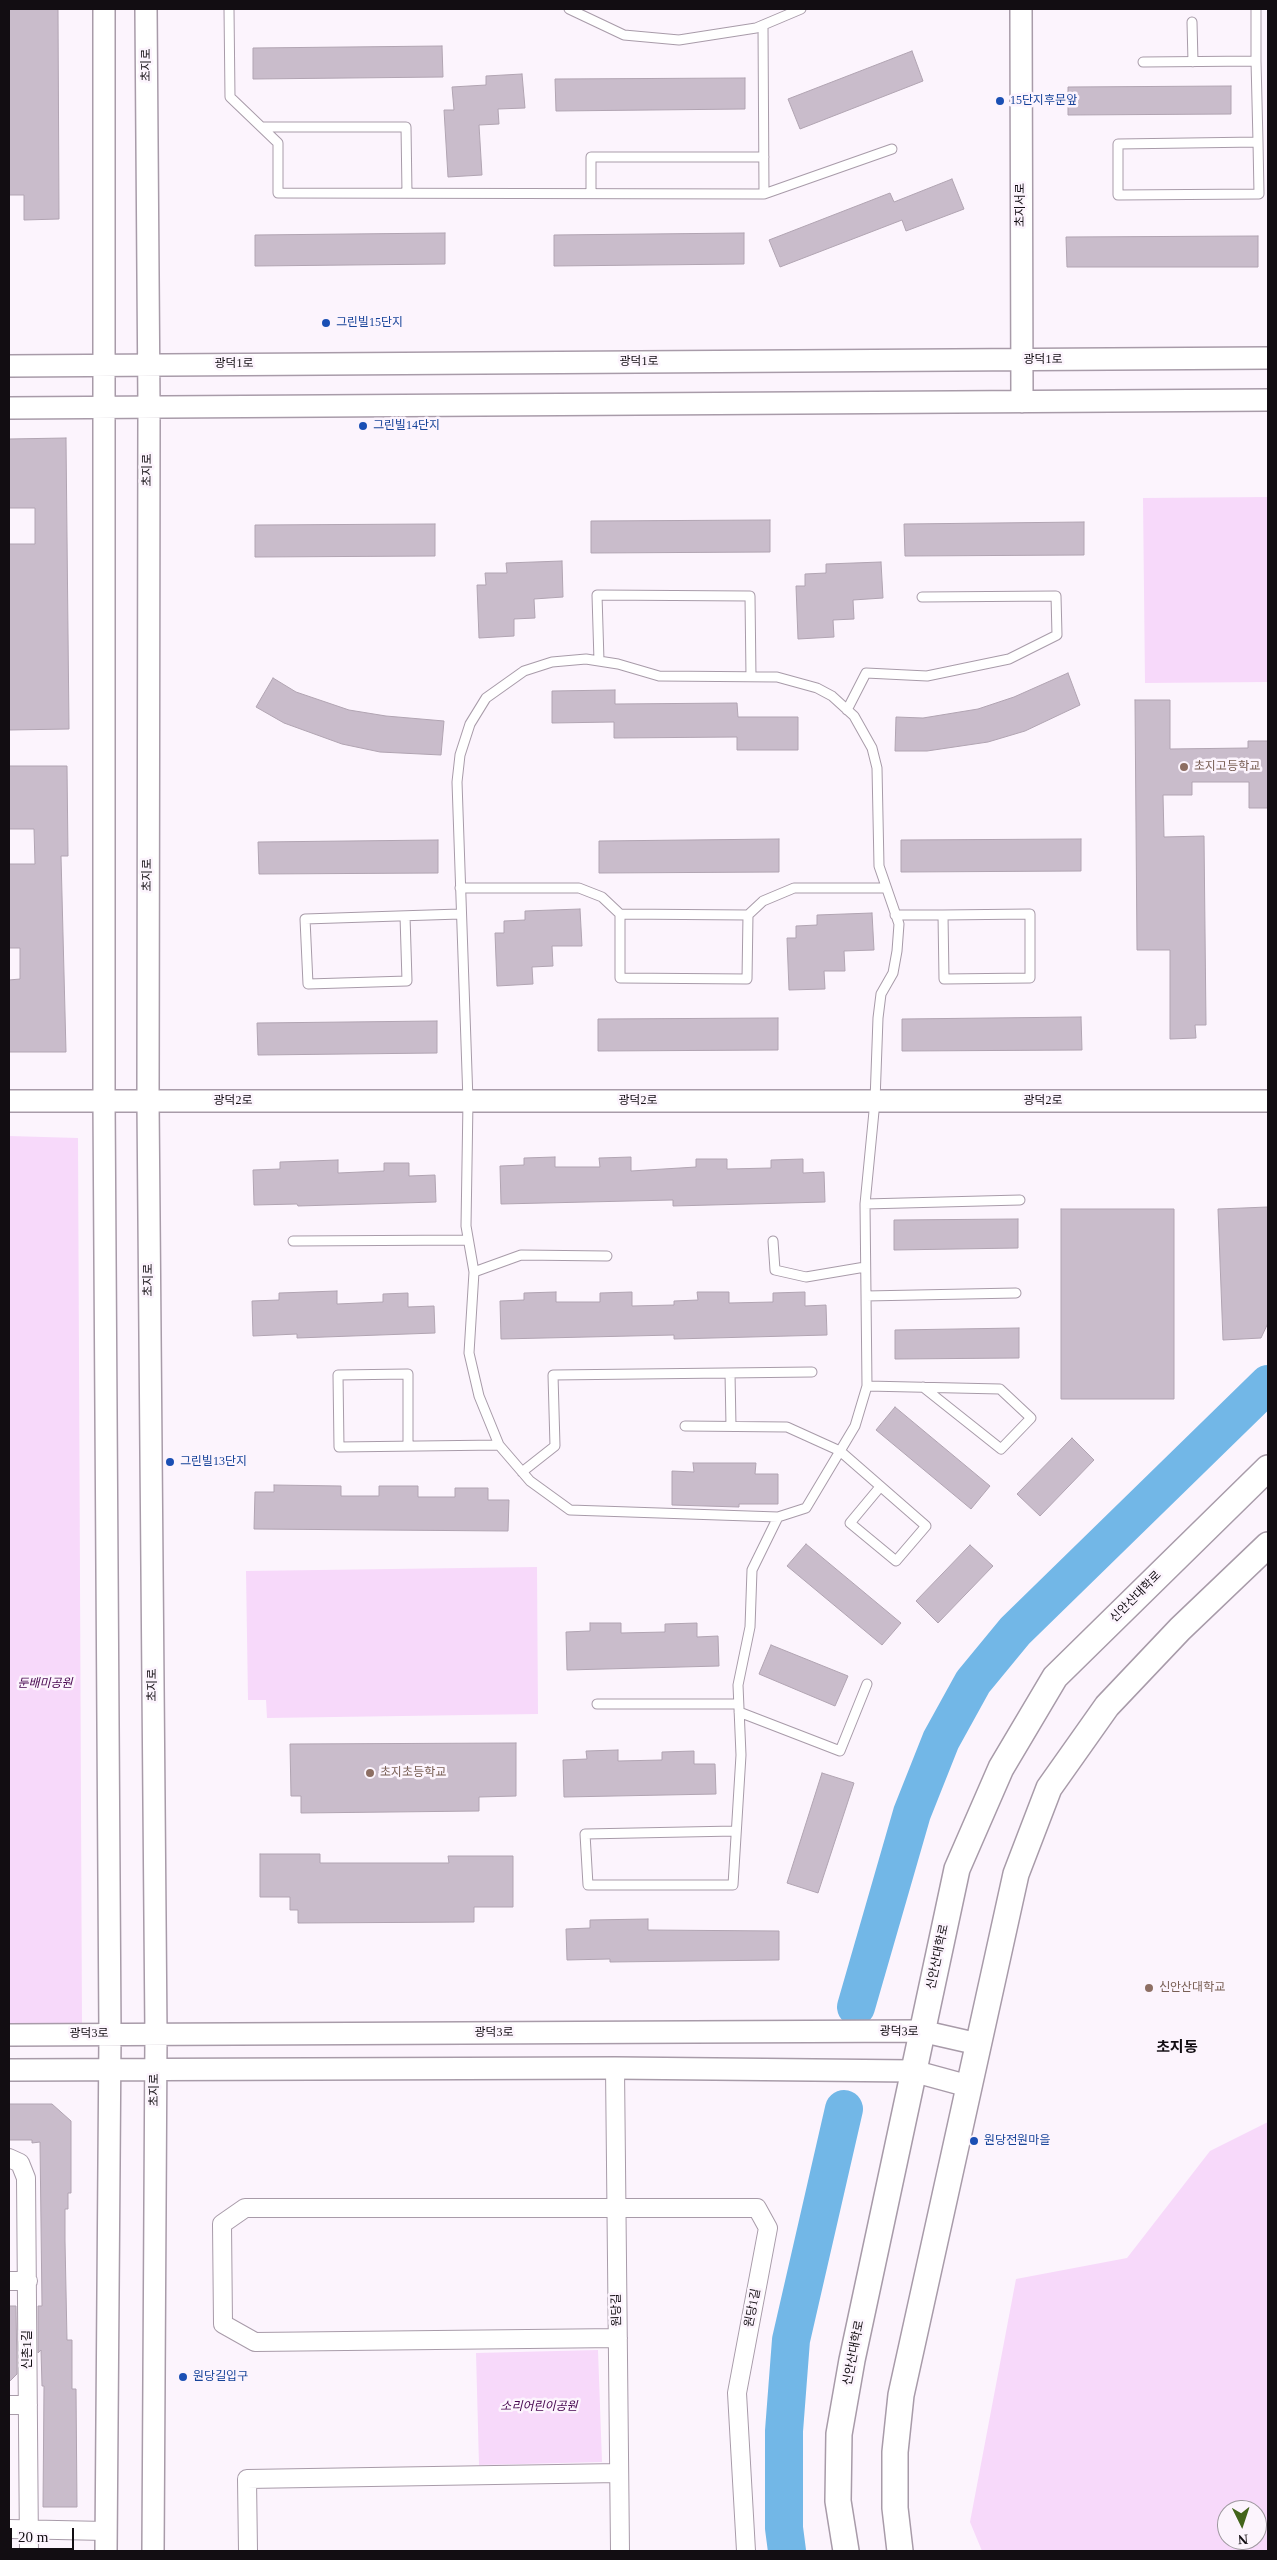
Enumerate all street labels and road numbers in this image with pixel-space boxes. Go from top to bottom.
street label: 초지로 [140,48,154,82]
street label: 초지서로 [1014,183,1028,227]
street label: 광덕1로 [1023,353,1063,367]
street label: 광덕1로 [619,355,659,369]
street label: 광덕1로 [214,357,254,371]
street label: 초지로 [141,453,155,487]
street label: 초지로 [141,858,155,892]
street label: 광덕2로 [213,1094,253,1108]
street label: 광덕2로 [618,1094,658,1108]
street label: 광덕2로 [1023,1094,1063,1108]
street label: 초지로 [142,1263,156,1297]
street label: 신안산대학로 [1107,1568,1165,1626]
street label: 초지로 [146,1668,160,1702]
street label: 신안산대학로 [924,1923,952,1991]
street label: 광덕3로 [879,2024,919,2040]
street label: 광덕3로 [474,2026,514,2040]
street label: 광덕3로 [69,2027,109,2041]
street label: 초지로 [148,2073,162,2107]
street label: 원당1길 [742,2287,764,2329]
street label: 원당길 [610,2293,624,2327]
street label: 신안산대학로 [841,2319,867,2387]
street label: 신촌1길 [21,2330,35,2370]

